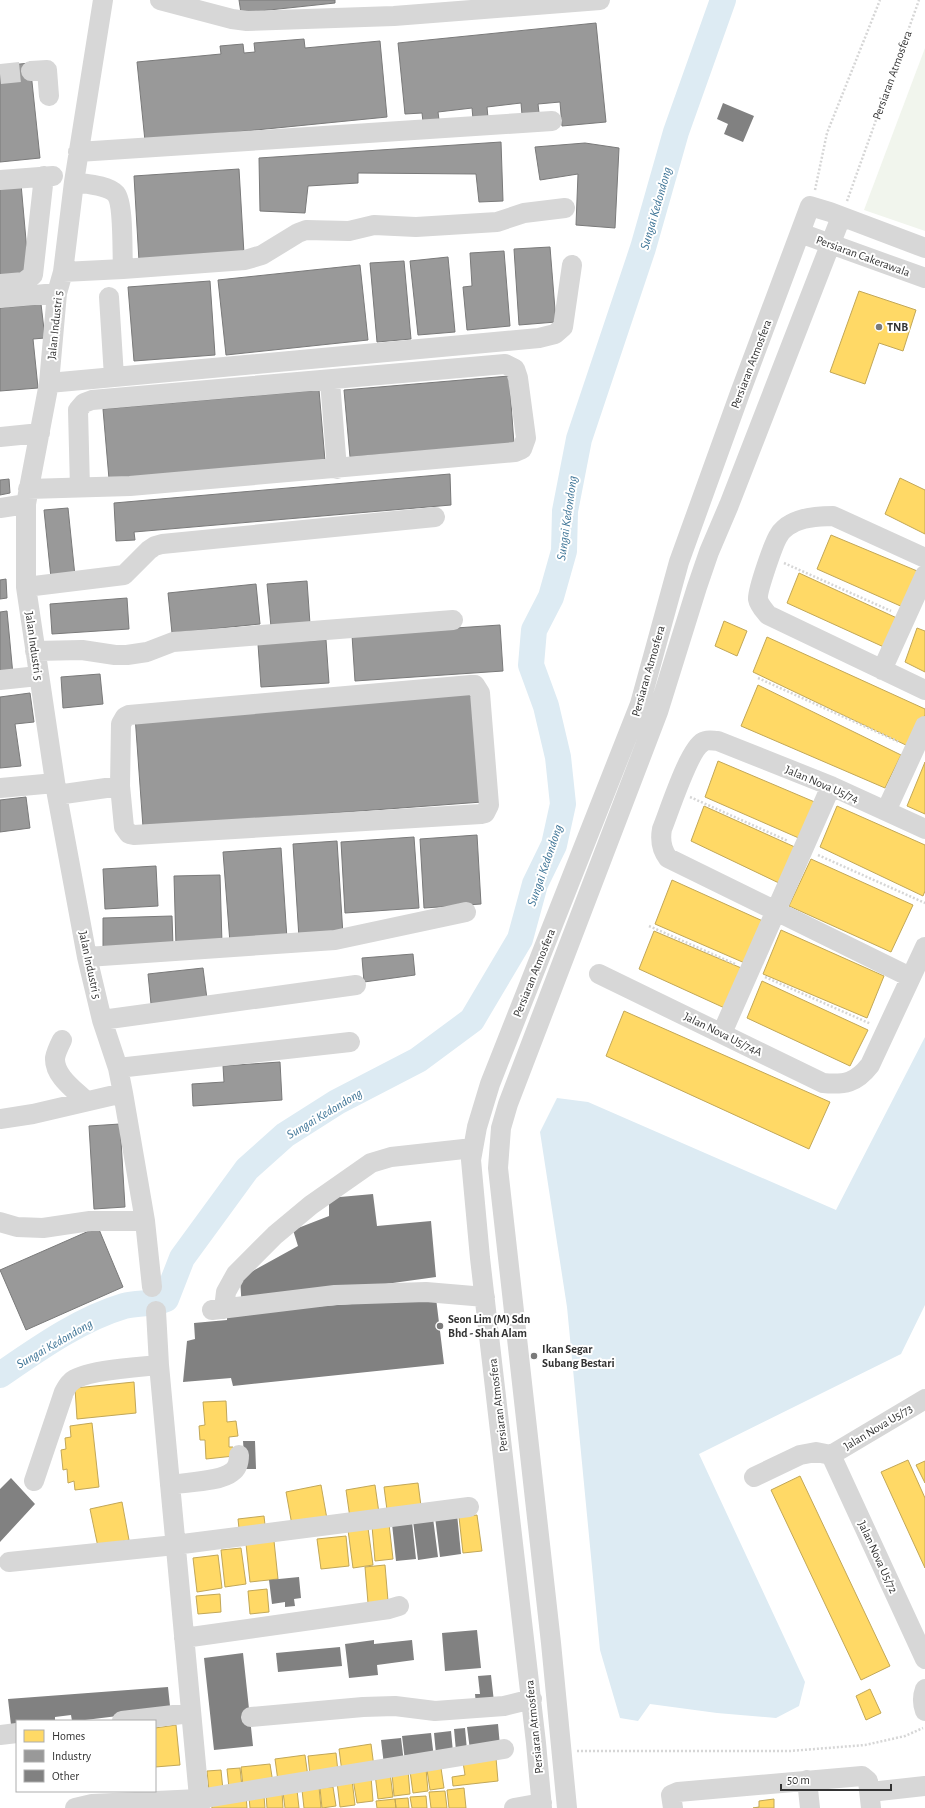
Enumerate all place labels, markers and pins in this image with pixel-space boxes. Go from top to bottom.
place label: TNB [887,321,908,333]
marker: TNB [874,322,884,332]
place label: Seon Lim (M) Sdn Bhd - Shah Alam [448,1313,530,1339]
marker: Seon Lim (M) Sdn Bhd - Shah Alam [435,1321,445,1331]
place label: Ikan Segar Subang Bestari [542,1343,615,1369]
marker: Ikan Segar Subang Bestari [529,1351,539,1361]

